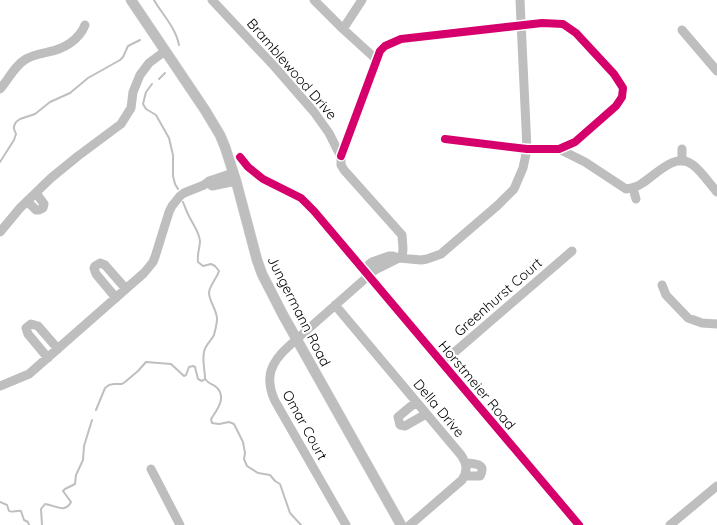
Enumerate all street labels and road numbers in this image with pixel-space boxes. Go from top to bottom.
street label: Bramblewood Drive [243,15,341,123]
street label: Jungermann Road [263,253,335,369]
street label: Greenhurst Court [450,254,546,340]
street label: Horstmeier Road [435,337,519,433]
street label: Della Drive [409,375,469,441]
street label: Omar Court [278,387,332,463]

